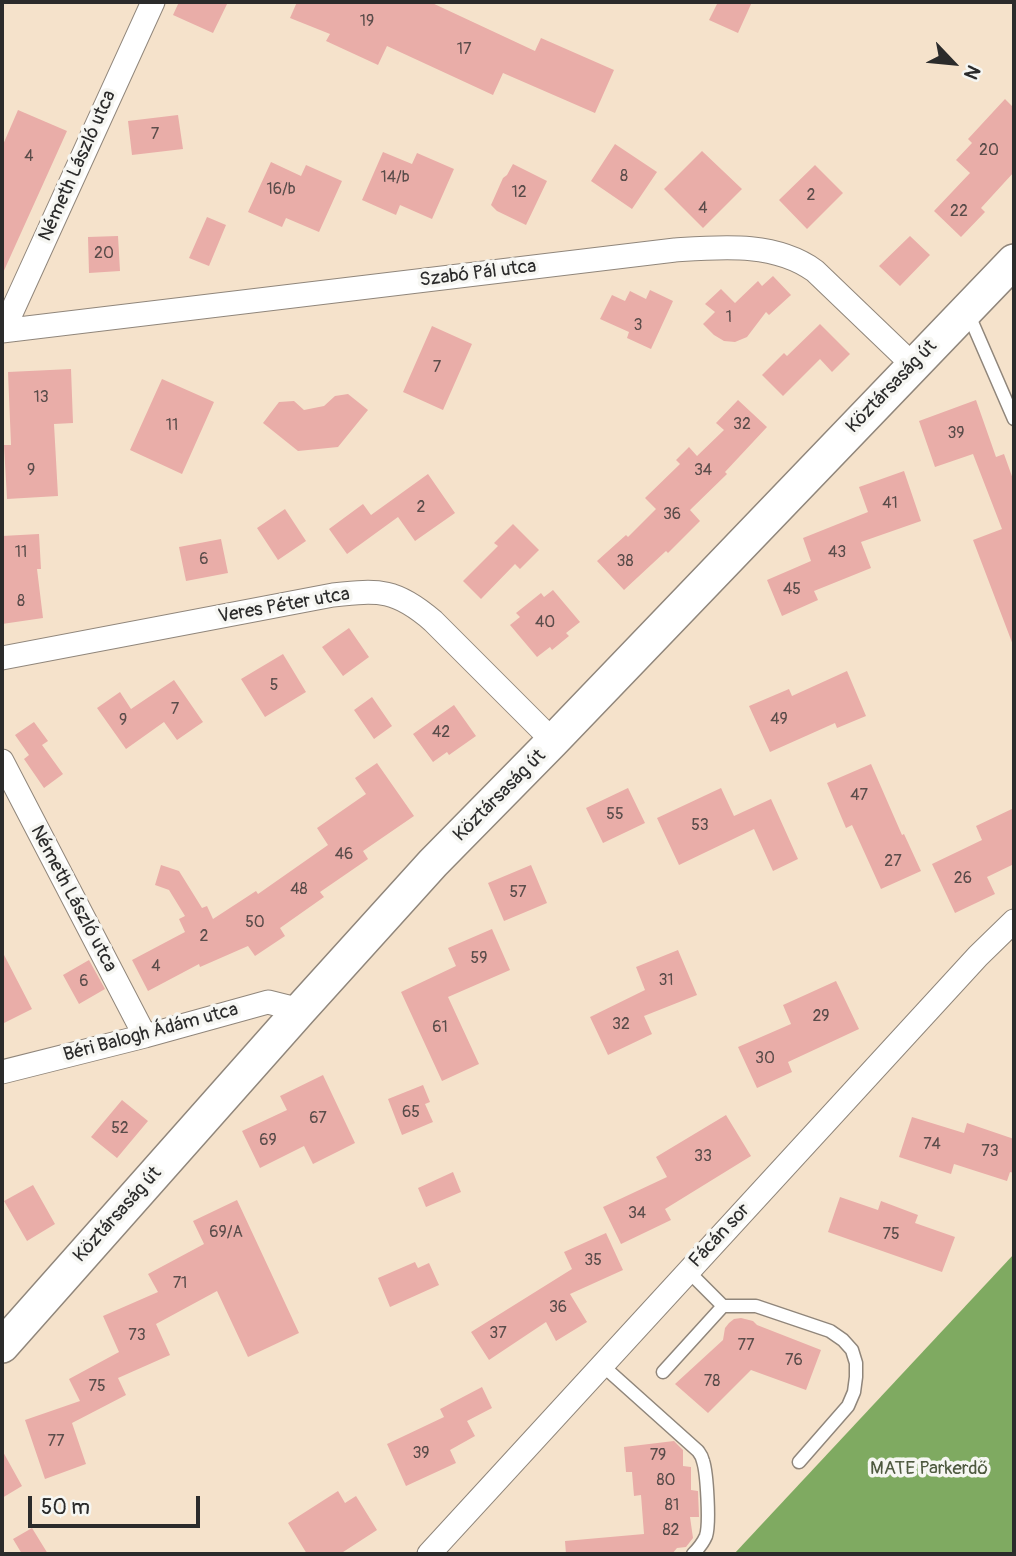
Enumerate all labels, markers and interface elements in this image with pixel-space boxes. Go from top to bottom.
house number: 19 [360,12,374,32]
north arrow [918,28,988,98]
house number: 17 [457,40,471,60]
text: N [958,61,985,83]
street label: Németh László utca [35,87,121,245]
house number: 7 [151,125,159,145]
house number: 20 [979,141,999,161]
house number: 4 [24,147,34,167]
house number: 8 [620,167,628,187]
house number: 14/b [380,168,410,188]
house number: 16/b [266,180,296,200]
house number: 12 [511,183,527,203]
house number: 2 [807,186,815,206]
house number: 4 [698,199,708,219]
house number: 22 [950,202,968,222]
house number: 20 [94,244,114,264]
street label: Szabó Pál utca [418,256,538,292]
house number: 1 [726,308,732,328]
house number: 3 [634,316,642,336]
street label: Köztársaság út [842,336,942,438]
house number: 7 [433,358,441,378]
house number: 13 [33,388,49,408]
house number: 32 [733,415,751,435]
house number: 11 [166,416,178,436]
house number: 39 [947,424,965,444]
house number: 9 [27,461,35,481]
house number: 34 [694,461,712,481]
house number: 41 [882,494,898,514]
house number: 2 [417,498,425,518]
house number: 36 [663,505,681,525]
house number: 11 [15,543,27,563]
house number: 43 [828,543,846,563]
house number: 6 [199,550,209,570]
house number: 38 [617,552,633,572]
house number: 45 [783,580,801,600]
street label: Veres Péter utca [216,583,352,629]
house number: 8 [17,592,25,612]
house number: 40 [535,613,555,633]
house number: 5 [270,676,278,696]
house number: 7 [171,700,179,720]
house number: 49 [770,710,788,730]
house number: 9 [119,711,127,731]
house number: 42 [432,723,450,743]
street label: Köztársaság út [449,745,551,847]
house number: 47 [850,786,868,806]
house number: 55 [606,805,624,825]
house number: 53 [691,816,709,836]
street label: Németh László utca [25,822,121,976]
house number: 46 [335,845,353,865]
house number: 27 [884,852,902,872]
house number: 26 [954,869,972,889]
house number: 48 [290,880,308,900]
house number: 57 [509,883,527,903]
house number: 50 [245,913,265,933]
house number: 2 [200,927,208,947]
house number: 59 [471,949,487,969]
house number: 4 [151,957,161,977]
house number: 31 [658,971,674,991]
house number: 6 [79,972,89,992]
street label: Béri Balogh Ádám utca [61,999,241,1067]
house number: 29 [812,1007,830,1027]
house number: 32 [612,1015,630,1035]
house number: 61 [432,1018,448,1038]
house number: 30 [755,1049,775,1069]
house number: 65 [402,1103,420,1123]
house number: 67 [309,1109,327,1129]
house number: 52 [111,1119,129,1139]
house number: 69 [259,1131,277,1151]
house number: 74 [923,1135,941,1155]
house number: 73 [981,1142,999,1162]
house number: 33 [694,1147,712,1167]
street label: Köztársaság út [69,1162,167,1268]
street label: Fácán sor [685,1199,755,1273]
house number: 34 [628,1204,646,1224]
house number: 69/A [209,1223,243,1243]
house number: 75 [882,1225,900,1245]
house number: 35 [584,1251,602,1271]
house number: 71 [173,1274,187,1294]
house number: 36 [549,1298,567,1318]
house number: 37 [489,1324,507,1344]
house number: 73 [128,1326,146,1346]
house number: 77 [738,1336,754,1356]
house number: 76 [785,1351,803,1371]
house number: 78 [704,1372,720,1392]
house number: 75 [88,1377,106,1397]
house number: 77 [48,1432,64,1452]
house number: 39 [412,1444,430,1464]
house number: 79 [650,1446,666,1466]
park label: MATE Parkerdő [870,1458,988,1480]
house number: 80 [657,1471,675,1491]
scale bar [32,1482,203,1526]
text: 50 m [41,1494,90,1521]
house number: 81 [665,1496,679,1516]
house number: 82 [662,1521,680,1541]

